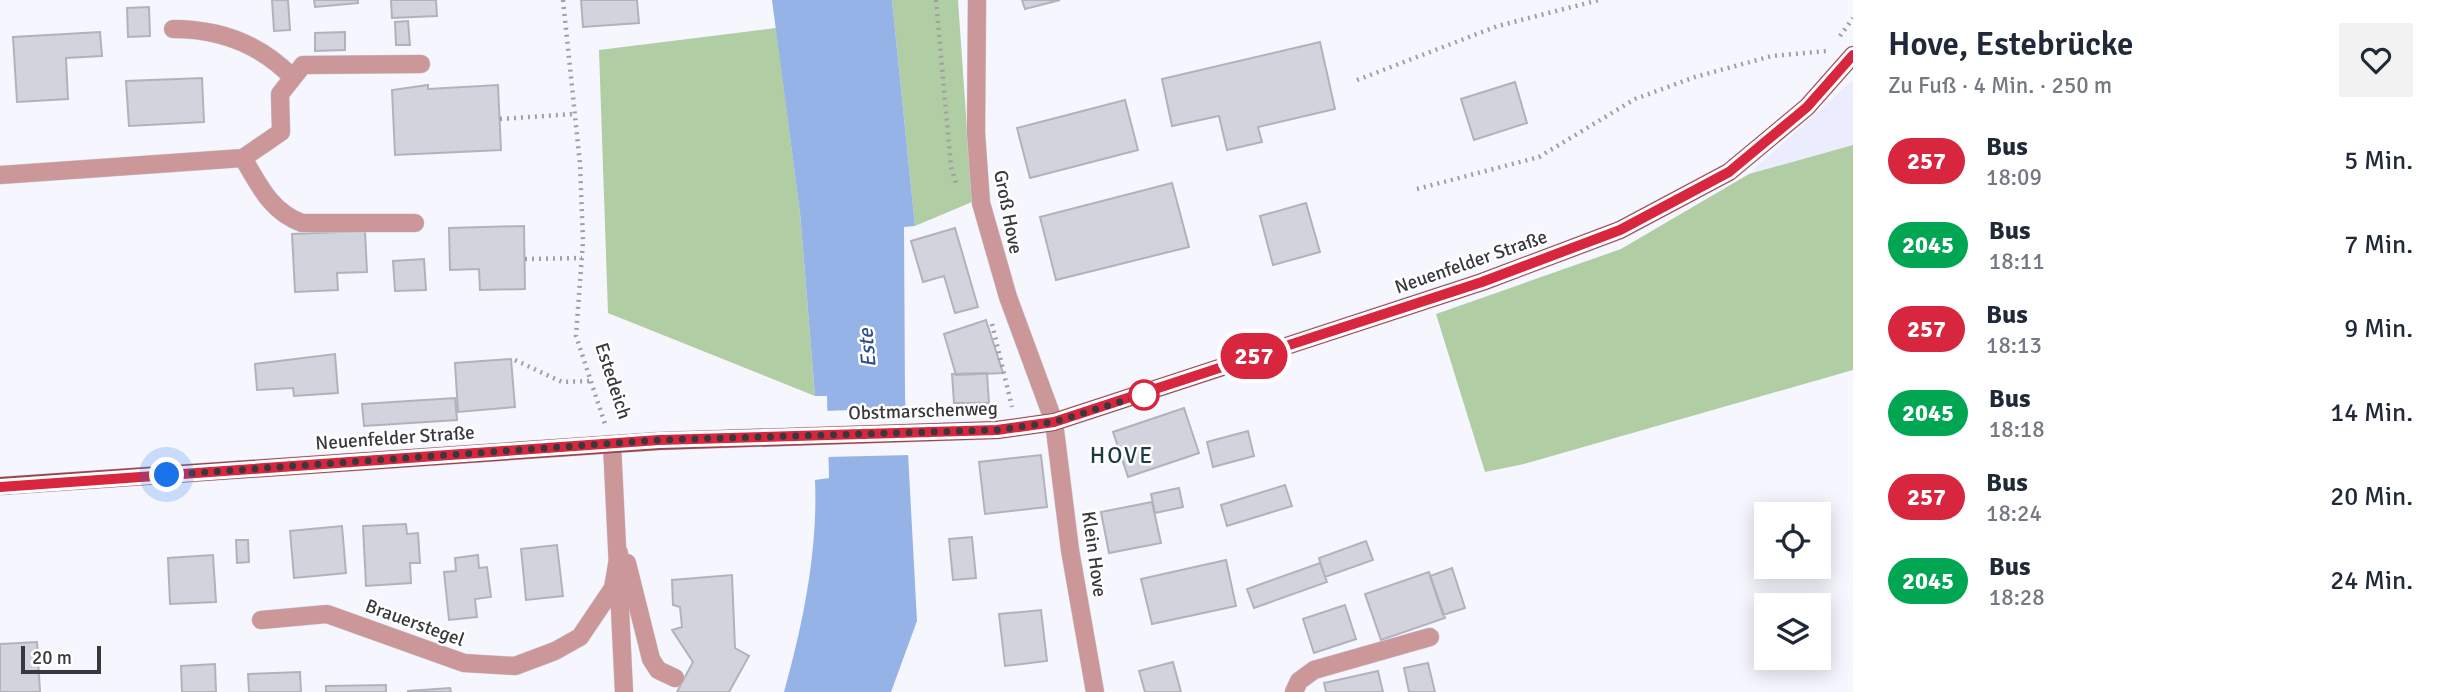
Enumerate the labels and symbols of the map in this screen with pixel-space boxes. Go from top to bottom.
street label: Groß Hove [988,168,1028,256]
street label: Neuenfelder Straße [1392,225,1550,299]
water label: Este [852,326,882,368]
line badge: 257 [1214,333,1294,379]
street label: Estedeich [589,340,637,422]
unlabelled marker [1129,380,1159,410]
street label: Obstmarschenweg [848,396,998,426]
street label: Neuenfelder Straße [315,420,475,456]
district label: HOVE [1090,441,1154,470]
your location [149,457,184,492]
street label: Klein Hove [1076,510,1112,598]
street label: Brauerstegel [362,594,468,652]
scale bar [21,643,102,675]

